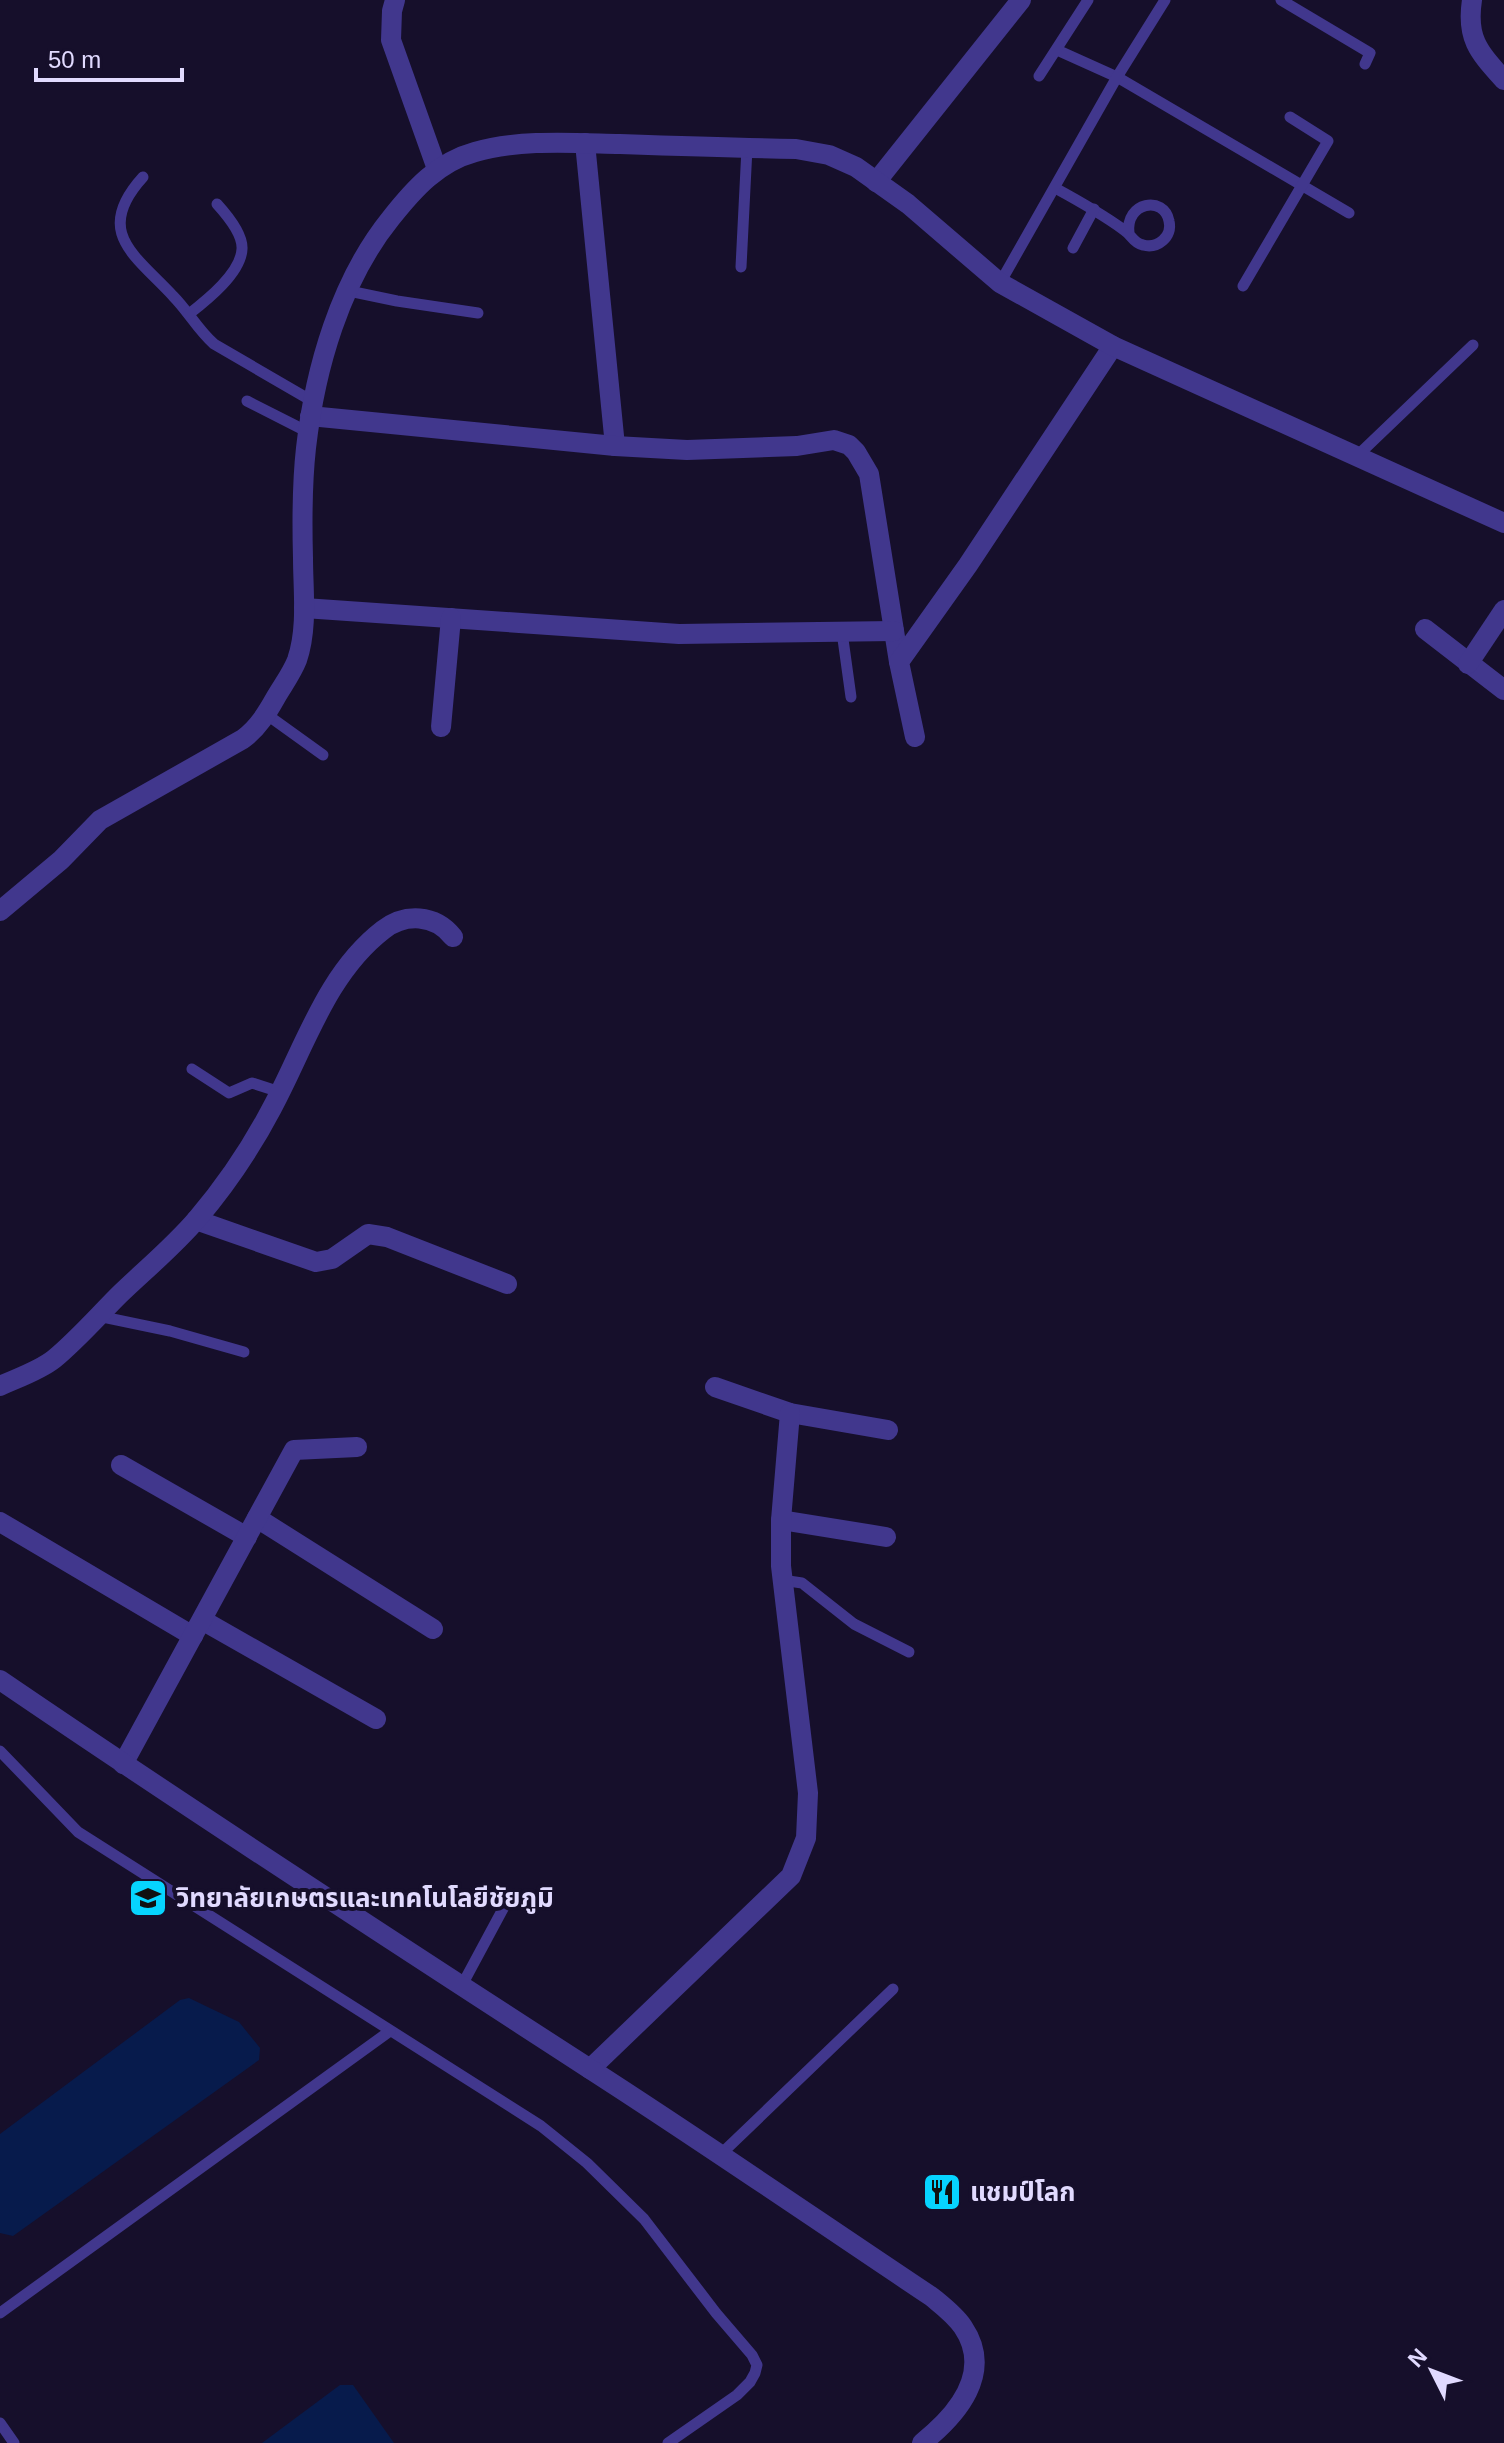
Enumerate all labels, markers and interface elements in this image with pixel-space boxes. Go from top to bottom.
scale bar [36,32,182,82]
text: 50 m [48,46,101,73]
school or university icon: วิทยาลัยเกษตรและเทคโนโลยีชัยภูมิ [127,1877,169,1919]
place label: วิทยาลัยเกษตรและเทคโนโลยีชัยภูมิ [176,1883,554,1914]
restaurant icon: แชมป์โลก [921,2171,963,2213]
place label: แชมป์โลก [970,2177,1076,2207]
north arrow [1392,2331,1472,2411]
text: N [1403,2344,1432,2372]

